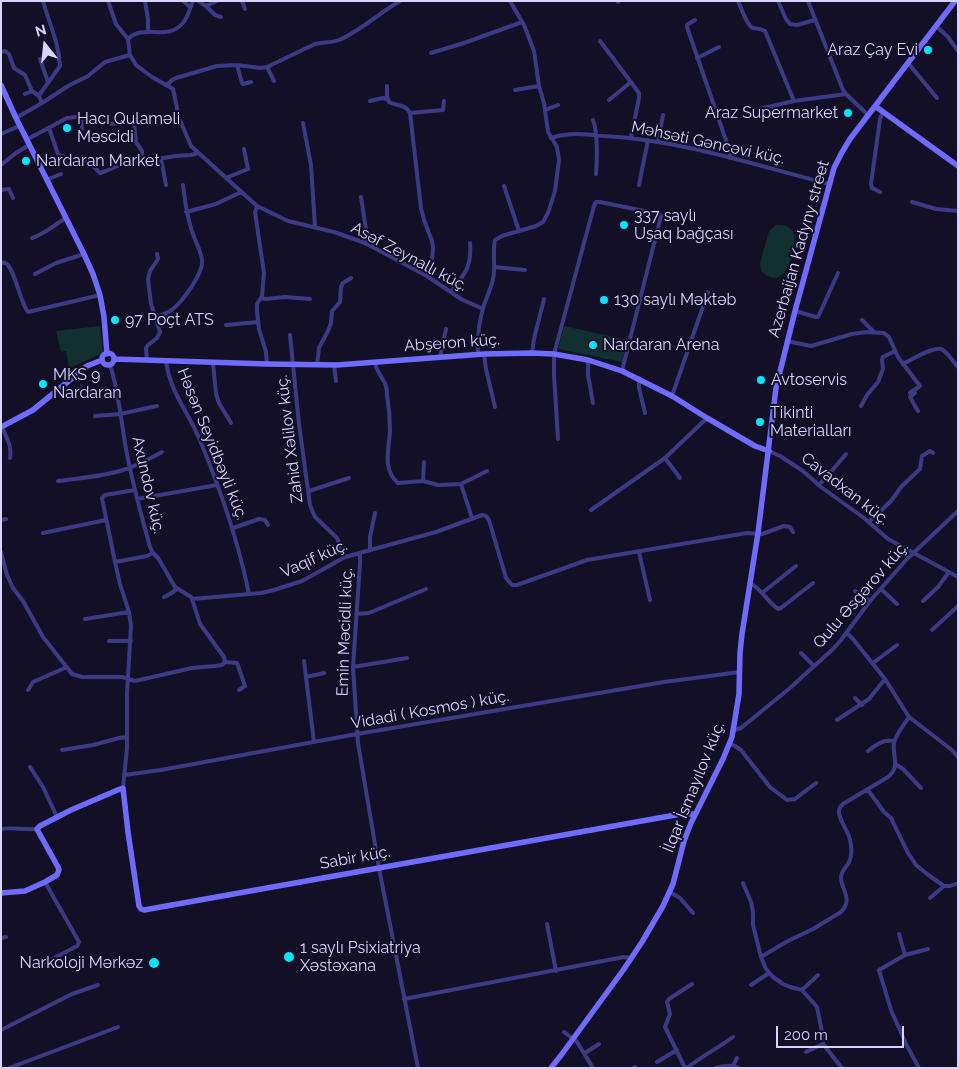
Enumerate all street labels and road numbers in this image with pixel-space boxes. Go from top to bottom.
street label: Məhsəti Gəncəvi küç. [629,117,787,169]
street label: Azerbaijan Kadyny street [764,158,834,340]
street label: Asəf Zeynallı küç. [348,218,470,296]
street label: Abşeron küç. [404,330,500,356]
street label: Həsən Seyidbəyli küç. [173,365,251,523]
street label: Zahid Xəlilov küç. [273,374,307,504]
street label: Axundov küç. [127,434,169,536]
street label: Cavadxan küç. [797,449,893,529]
street label: Vaqif küç. [278,536,350,582]
street label: Qulu Əsgərov küç. [809,538,913,652]
street label: Emin Məcidli küç. [333,567,357,697]
street label: Vidadi ( Kosmos ) küç. [349,687,511,733]
street label: İlqar İsmayılov küç. [659,719,729,855]
street label: Sabir küç. [318,842,392,874]

